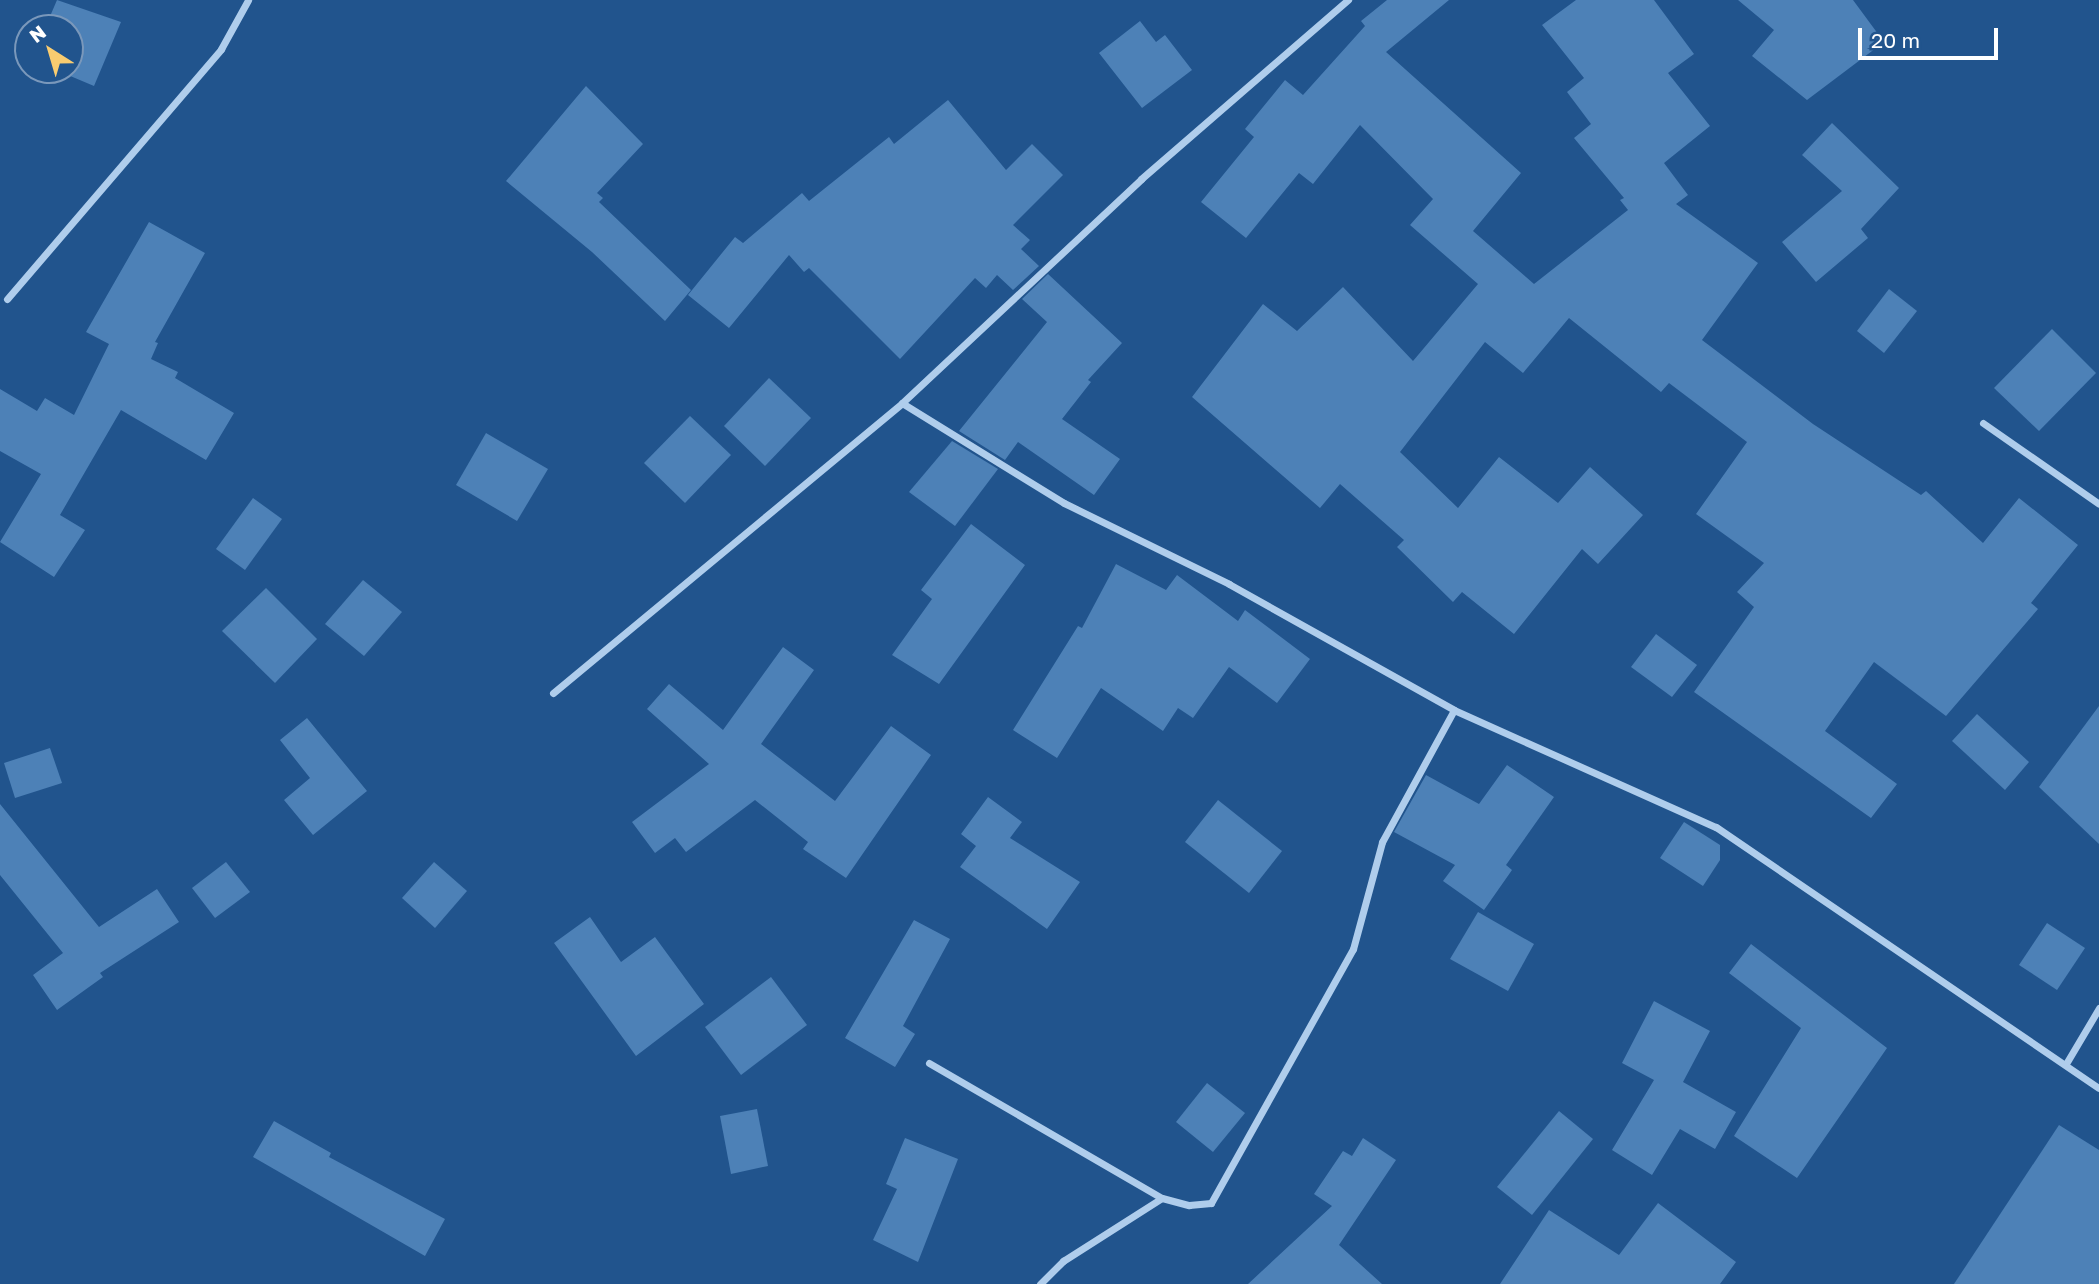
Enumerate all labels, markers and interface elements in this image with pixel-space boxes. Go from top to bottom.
north arrow [14,14,84,84]
scale bar [1861,14,2001,58]
text: N [25,20,50,47]
text: 20 m [1871,27,1920,53]

